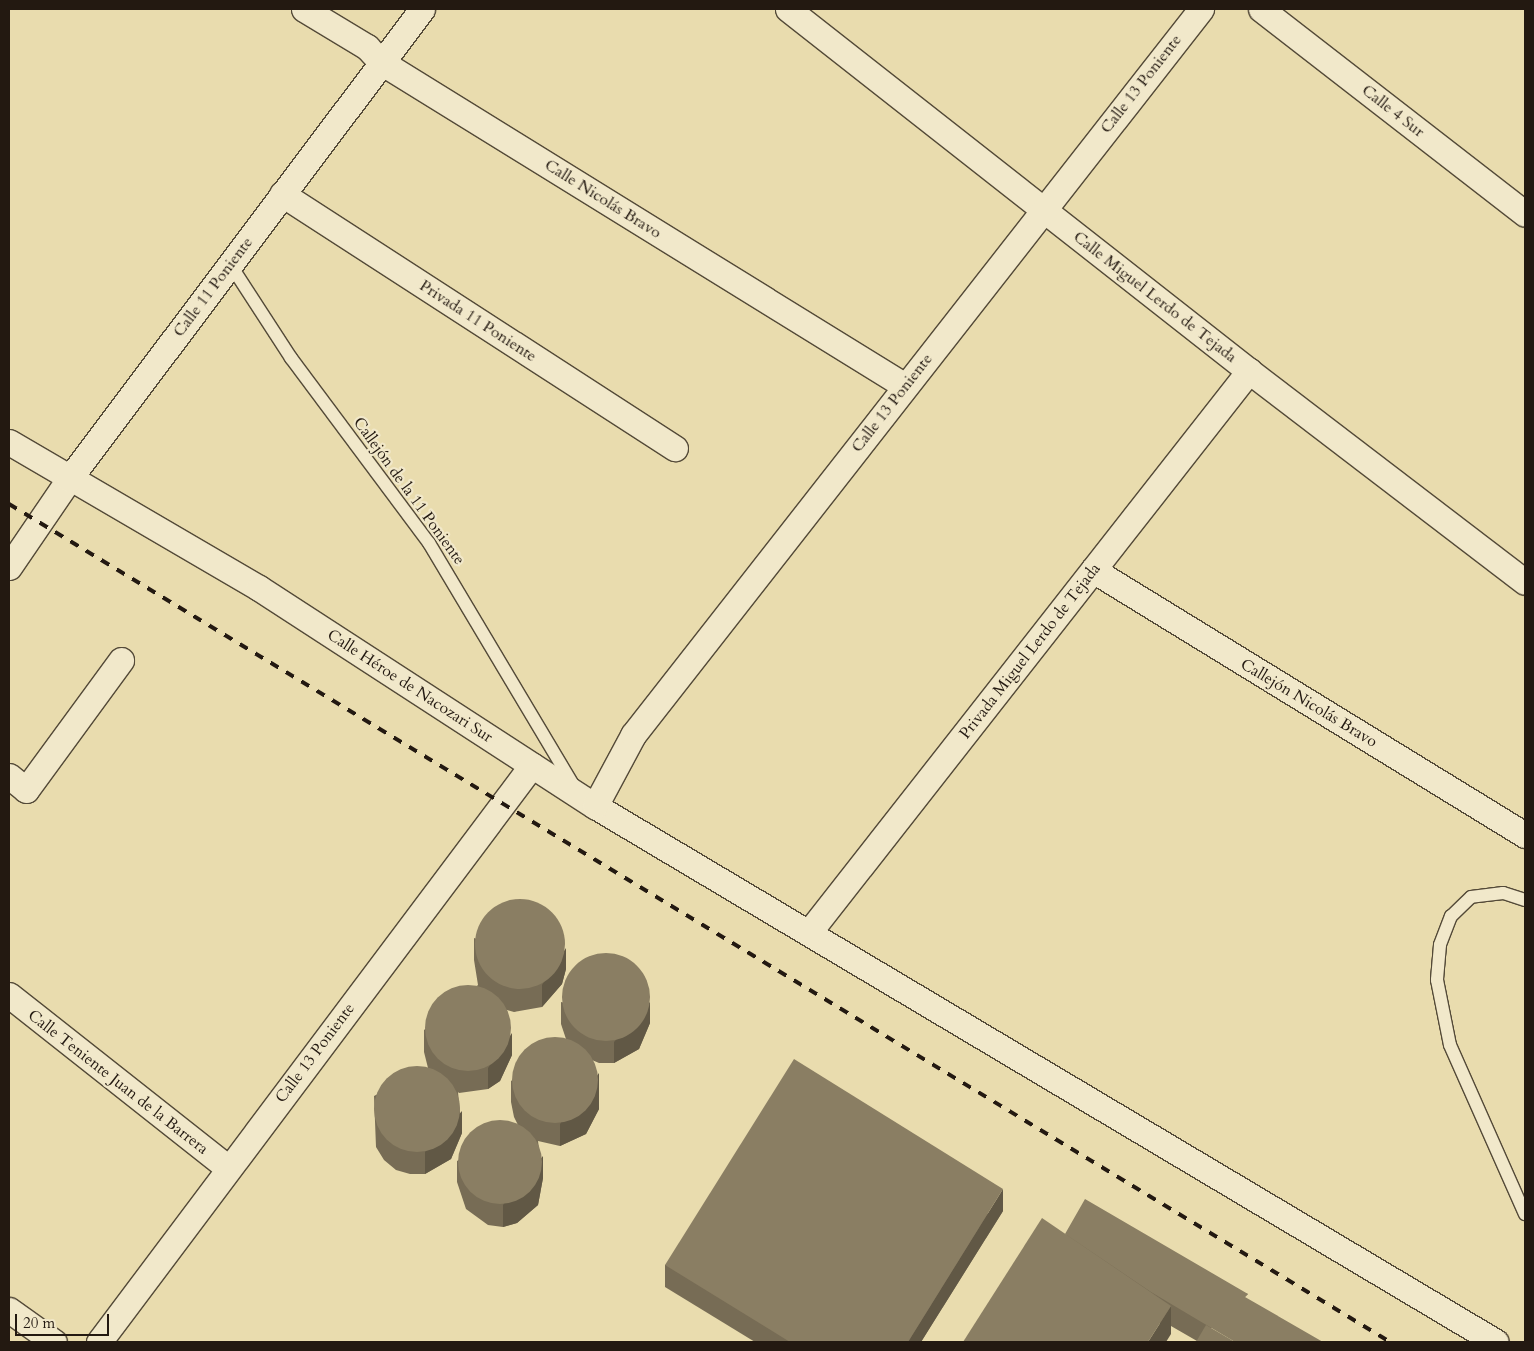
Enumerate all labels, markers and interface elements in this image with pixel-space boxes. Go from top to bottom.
street label: Calle 13 Poniente [1097,31,1185,137]
street label: Calle 4 Sur [1358,81,1428,141]
street label: Calle Nicolás Bravo [541,155,665,243]
street label: Calle Miguel Lerdo de Tejada [1070,227,1240,367]
street label: Calle 11 Poniente [169,233,257,341]
street label: Privada 11 Poniente [416,276,540,366]
street label: Calle 13 Poniente [848,350,936,456]
street label: Callejón de la 11 Poniente [349,414,469,568]
street label: Privada Miguel Lerdo de Tejada [955,559,1105,743]
street label: Calle Héroe de Nacozari Sur [324,625,496,747]
street label: Callejón Nicolás Bravo [1237,655,1381,751]
street label: Calle 13 Poniente [271,999,359,1107]
street label: Calle Teniente Juan de la Barrera [24,1006,212,1158]
scale bar [18,1304,111,1336]
text: 20 m [23,1313,55,1333]

